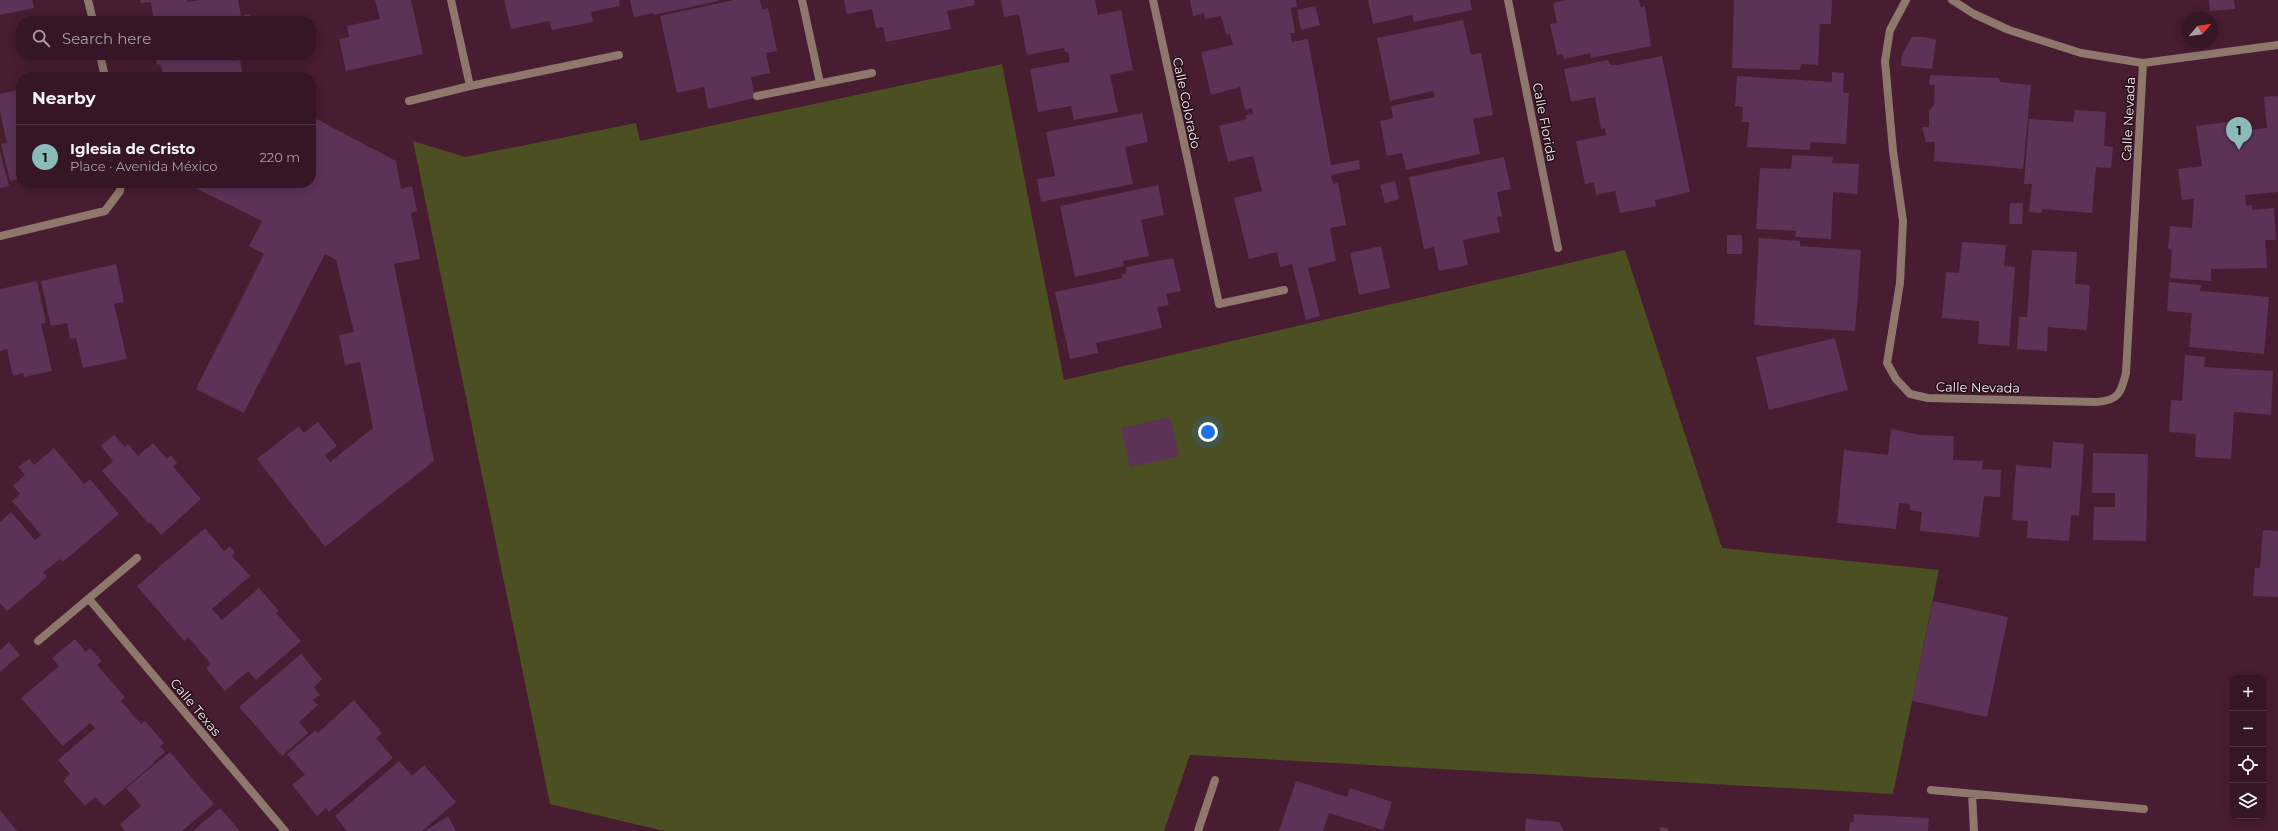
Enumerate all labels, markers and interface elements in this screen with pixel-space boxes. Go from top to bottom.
north arrow [2182,12,2218,48]
search box [16,16,316,60]
icon: search [30,27,52,49]
text: Search here [62,29,151,48]
street label: Calle Colorado [1169,56,1205,150]
street label: Calle Nevada [2118,76,2138,162]
street label: Calle Florida [1530,81,1560,163]
text: Nearby [32,88,96,108]
pin: 1 [2226,117,2252,150]
text: Iglesia de Cristo [70,139,195,158]
text: 1 [42,149,48,165]
text: 220 m [259,149,300,165]
text: Place · Avenida México [70,158,217,174]
street label: Calle Nevada [1936,378,2020,396]
your location [1198,422,1218,442]
street label: Calle Texas [167,675,225,739]
map controls [2230,675,2266,819]
button: + [2230,675,2266,711]
button: − [2230,711,2266,747]
button: locate [2230,747,2266,783]
button: layers [2230,783,2266,819]

